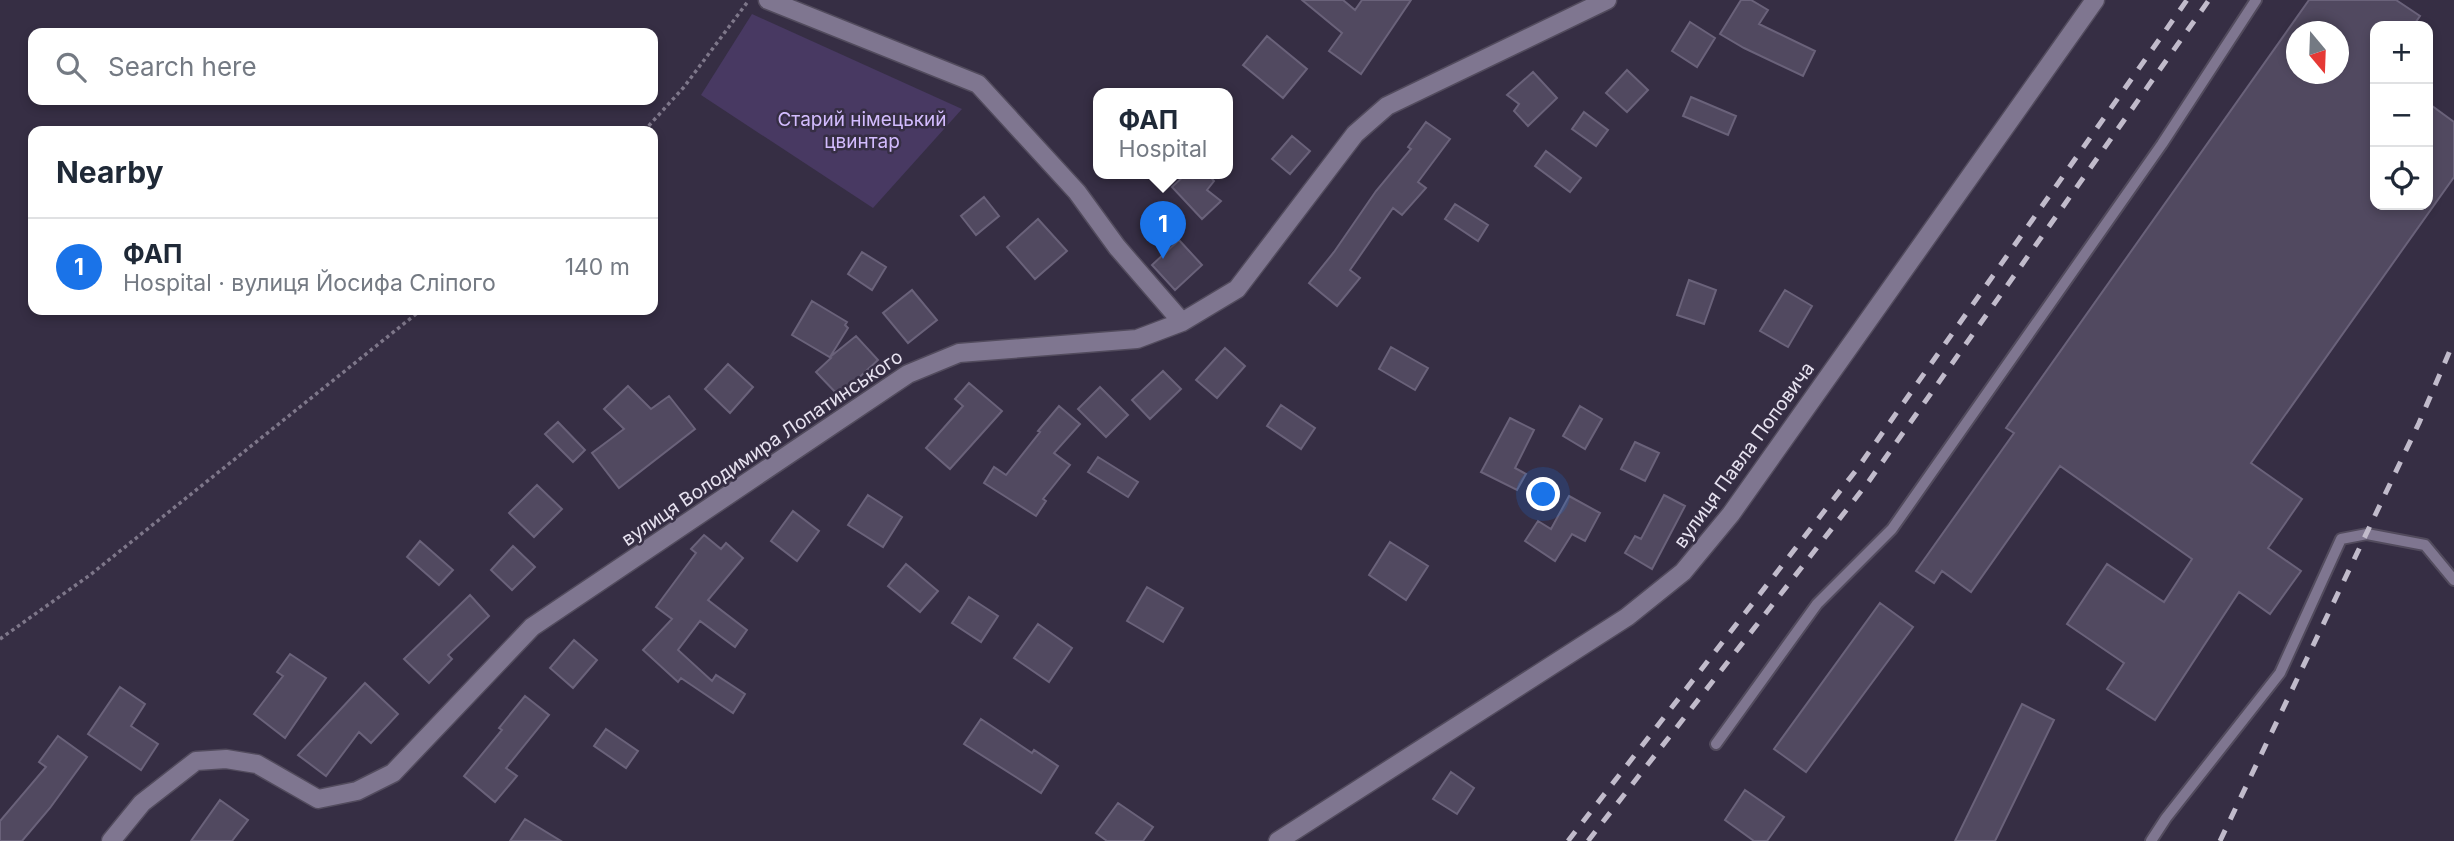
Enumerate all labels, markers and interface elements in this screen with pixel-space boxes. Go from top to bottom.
north arrow [2286,21,2349,84]
map controls [2370,21,2433,210]
button: + [2370,21,2433,84]
search box [28,28,658,105]
icon: search [52,48,90,86]
text: Search here [108,51,257,82]
button: − [2370,84,2433,147]
popup [1093,88,1233,179]
text: ФАП [1119,104,1178,135]
park label: Старий німецький цвинтар [777,108,947,153]
text: Hospital [1119,135,1207,163]
button: locate [2370,147,2433,210]
text: Nearby [56,154,164,190]
pin: 1 [1140,201,1186,259]
text: ФАП [123,238,182,269]
text: 1 [74,253,84,281]
text: 140 m [565,253,630,281]
text: Hospital · вулиця Йосифа Сліпого [123,269,496,297]
street label: вулиця Володимира Лопатинського [617,345,907,551]
street label: вулиця Павла Поповича [1669,358,1819,552]
your location [1526,477,1560,511]

